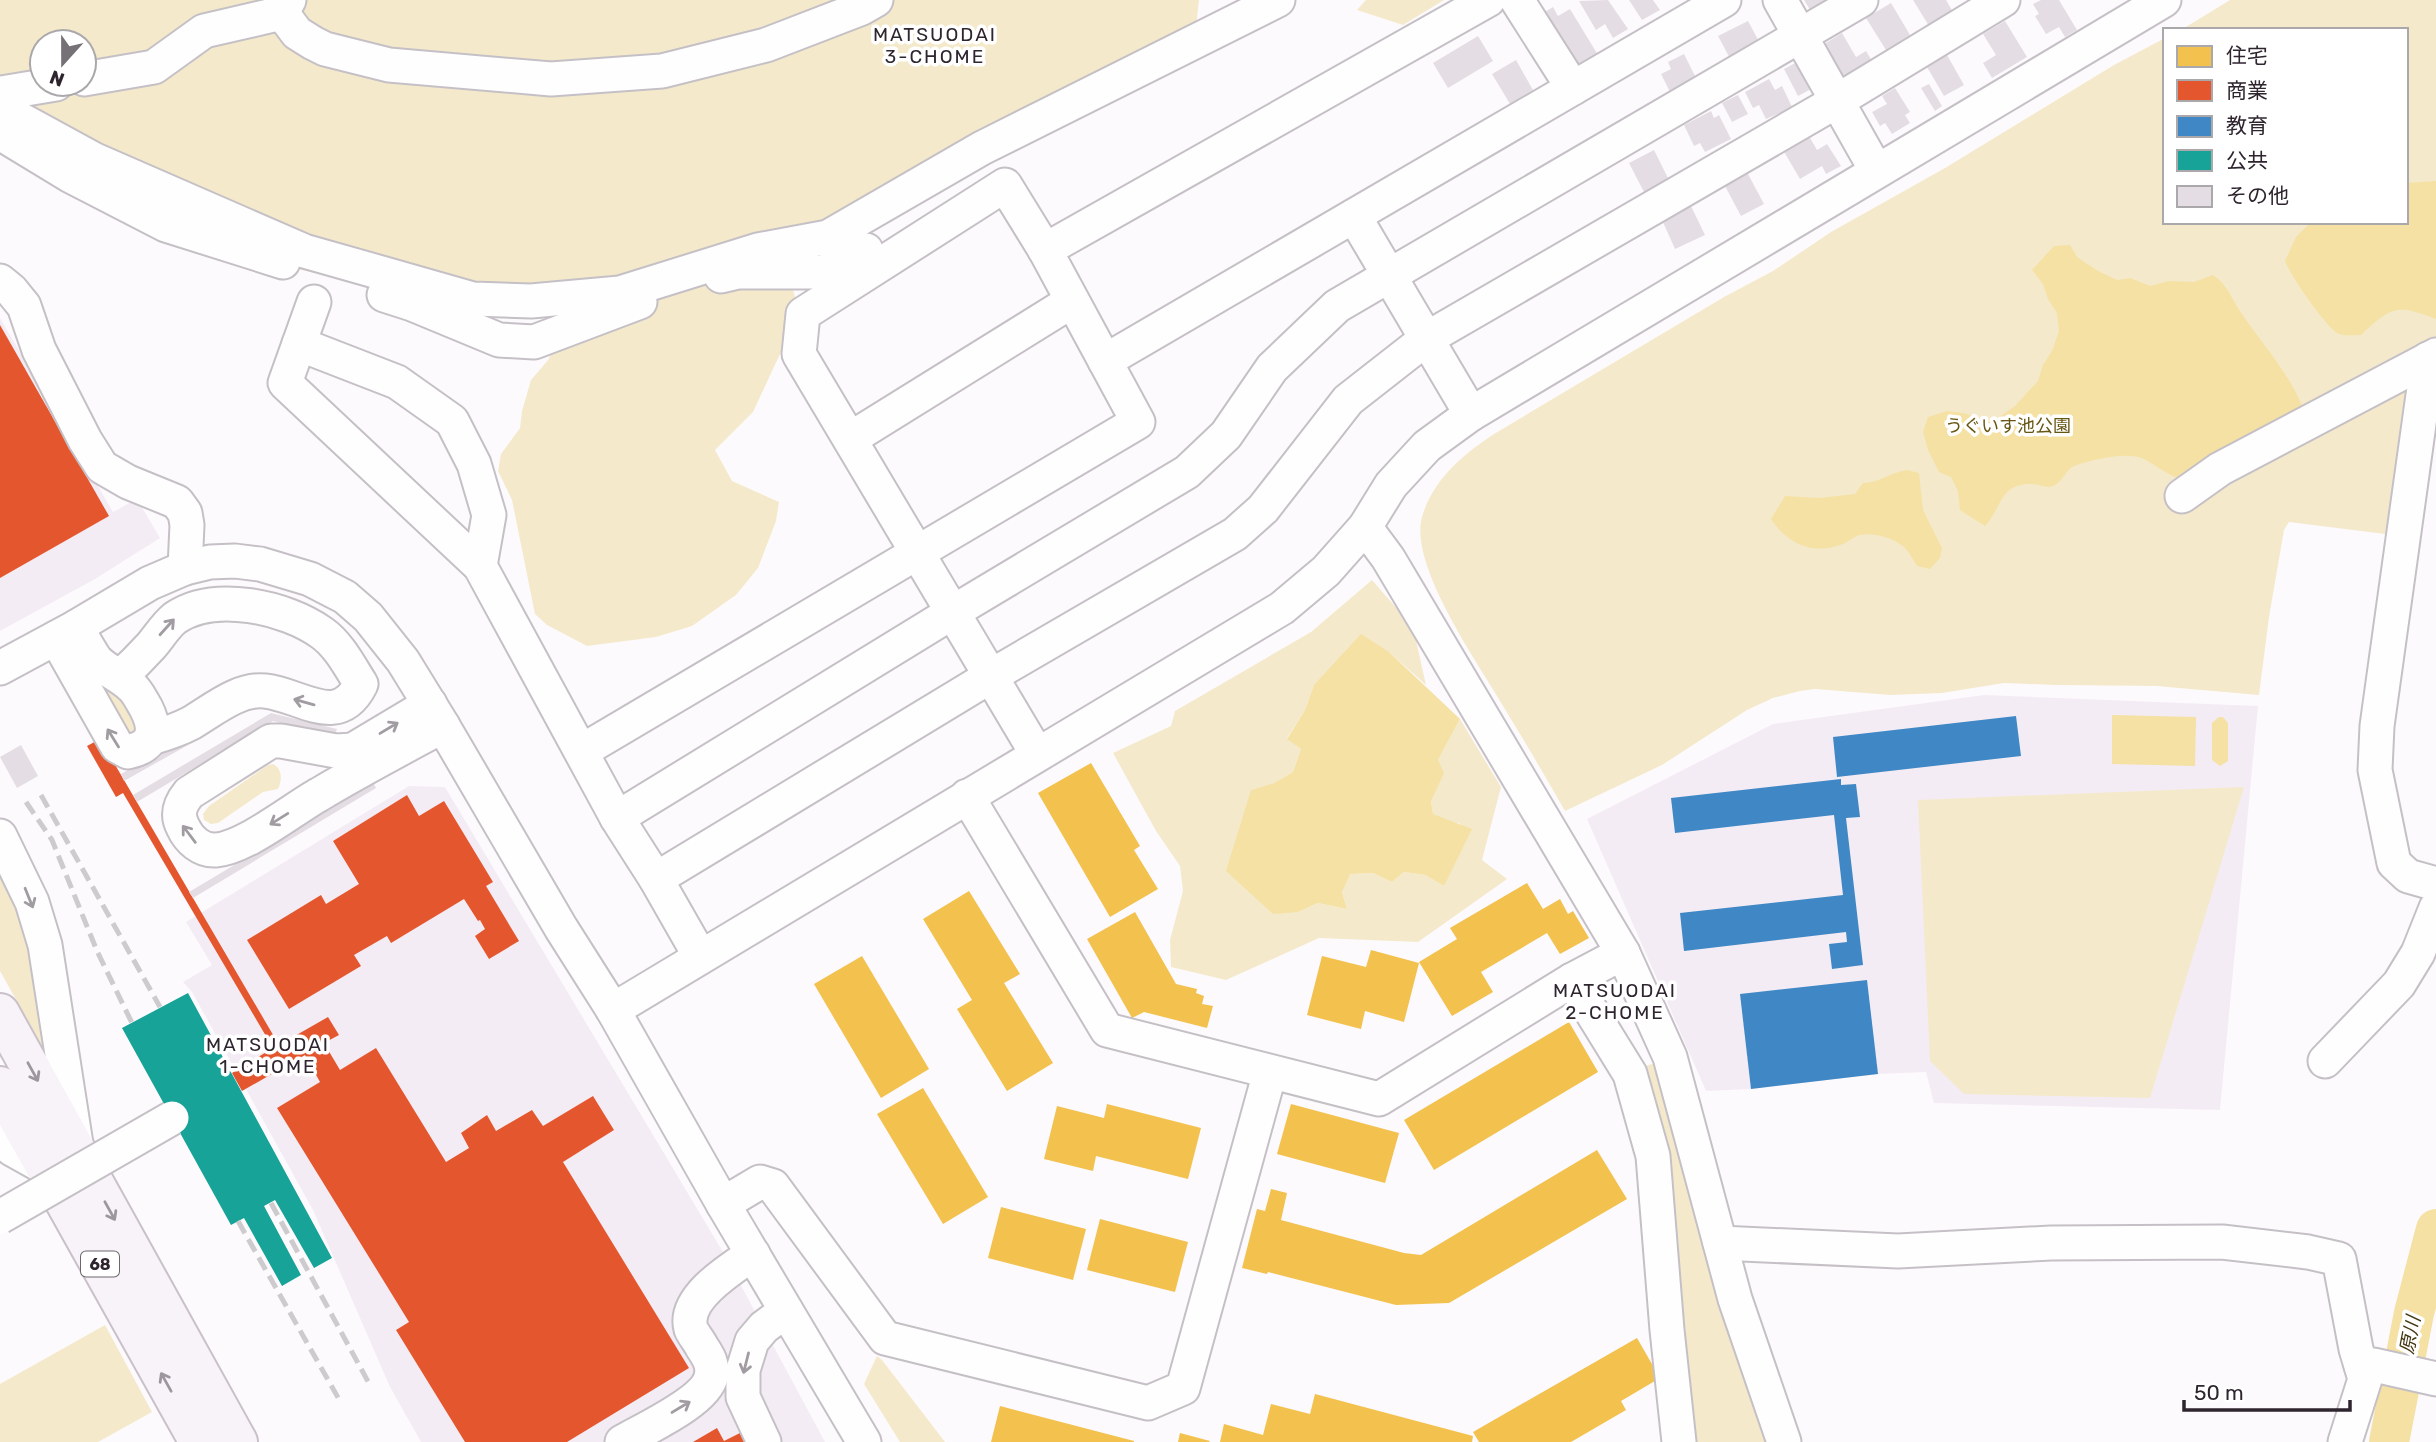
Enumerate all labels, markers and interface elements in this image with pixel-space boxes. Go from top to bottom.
district label: MATSUODAI 3-CHOME [873,23,997,68]
north arrow [28,28,98,98]
legend [2163,28,2408,224]
text: 住宅 [2226,43,2268,68]
text: N [47,65,68,92]
text: 商業 [2226,78,2268,103]
text: 教育 [2226,113,2268,138]
text: 公共 [2226,148,2268,173]
text: その他 [2226,183,2289,208]
park label: うぐいす池公園 [1945,415,2071,437]
one-way arrow [159,619,175,637]
one-way arrow [293,694,315,707]
one-way arrow [379,721,399,735]
one-way arrow [106,729,120,749]
one-way arrow [270,812,290,826]
one-way arrow [181,825,196,843]
one-way arrow [24,886,37,908]
district label: MATSUODAI 2-CHOME [1553,979,1677,1024]
district label: MATSUODAI 1-CHOME [206,1033,330,1078]
one-way arrow [27,1062,41,1082]
one-way arrow [103,1200,117,1220]
road number: 68 [81,1252,119,1276]
water label: 原川 [2395,1312,2425,1356]
one-way arrow [739,1351,752,1373]
scale bar [2184,1368,2350,1412]
one-way arrow [159,1373,173,1393]
text: 50 m [2194,1380,2244,1405]
one-way arrow [670,1400,690,1414]

